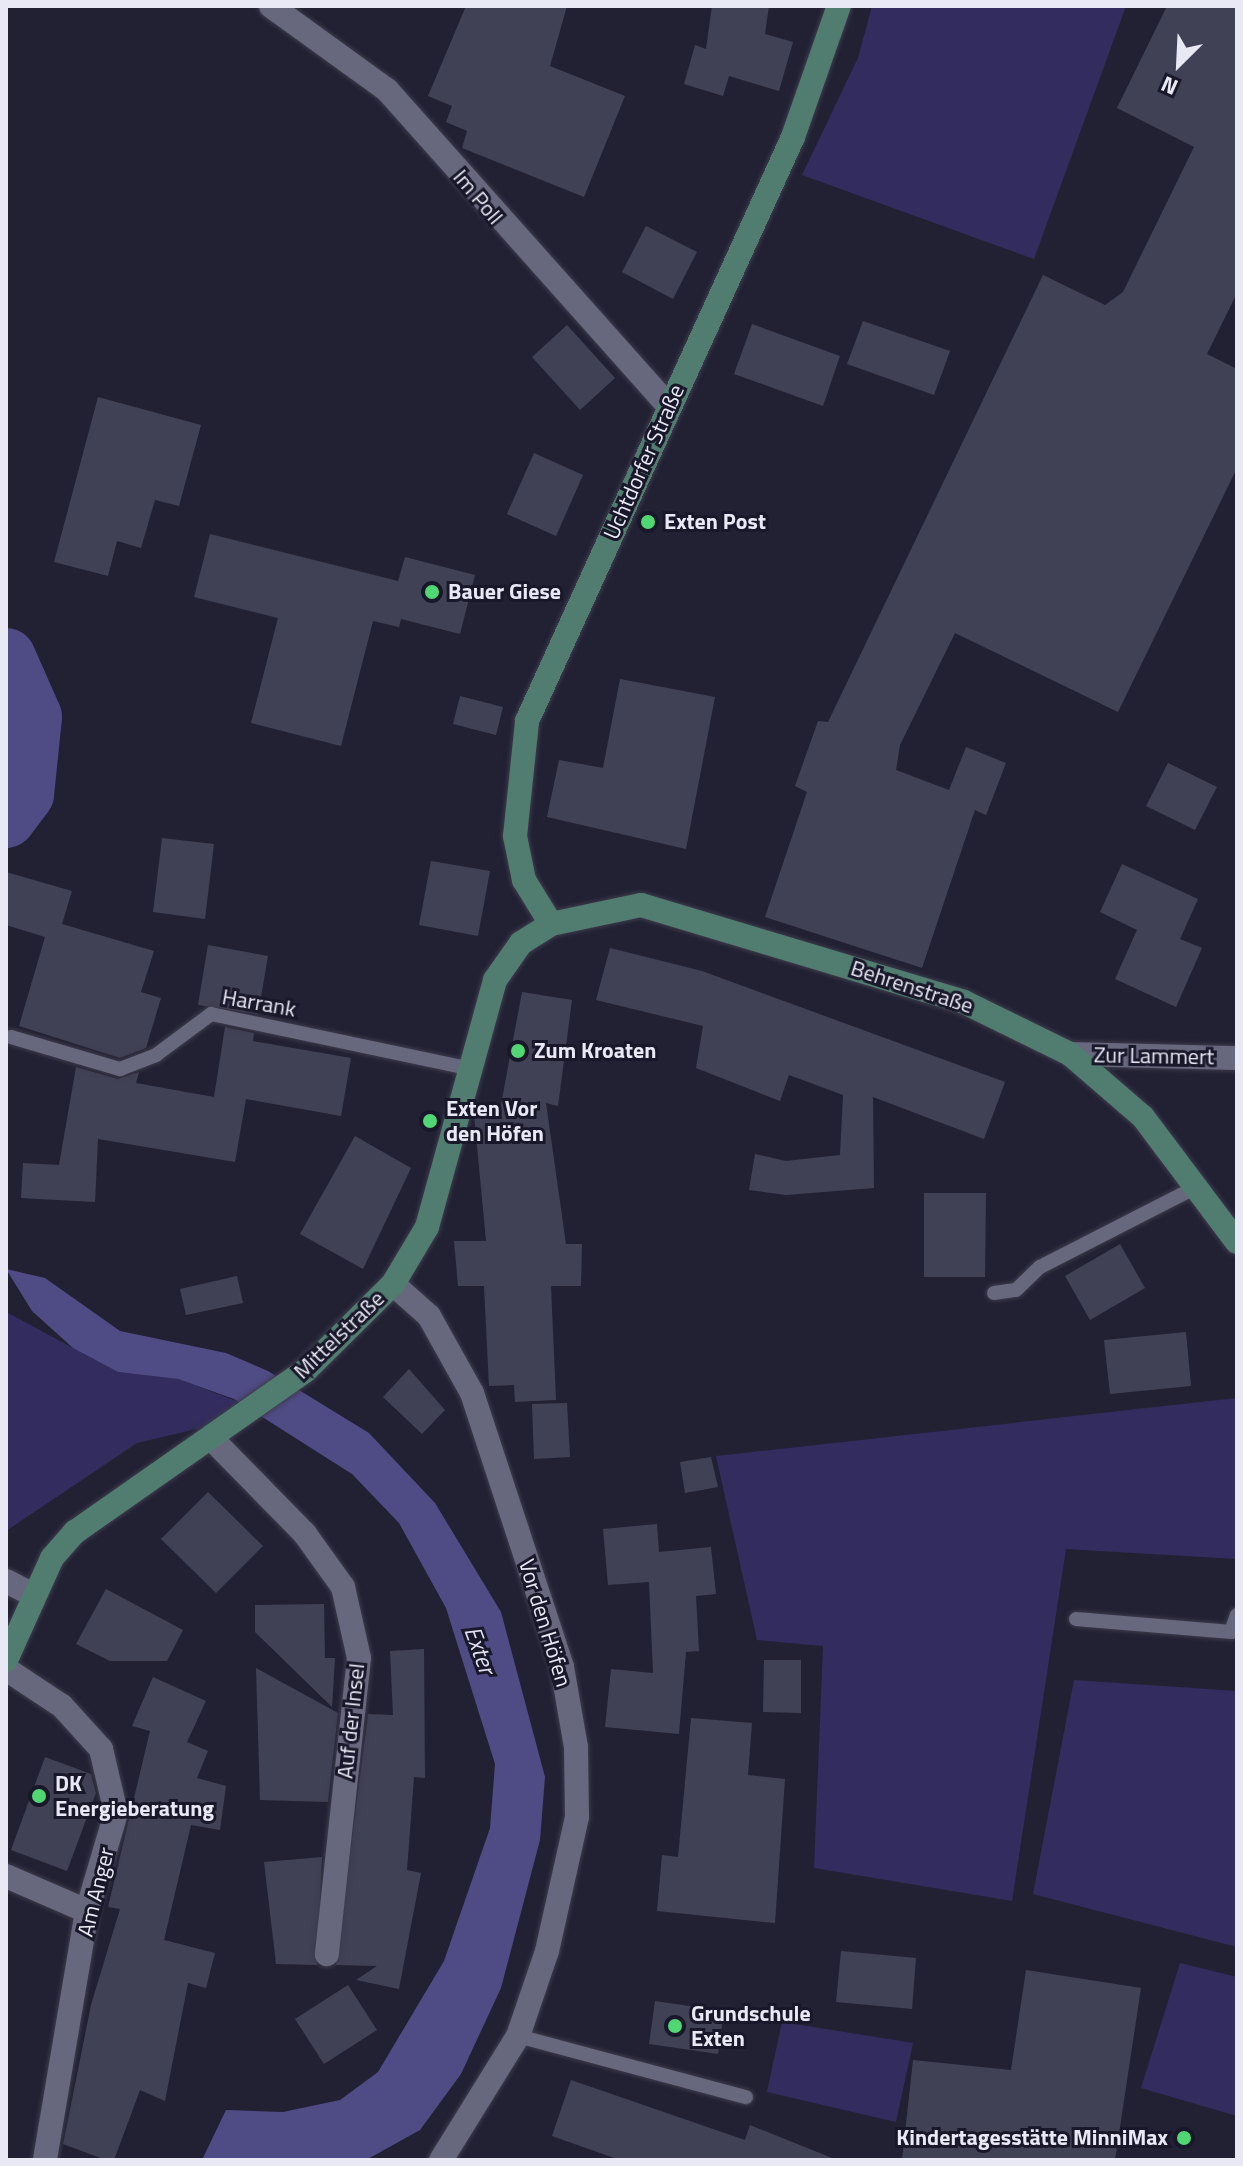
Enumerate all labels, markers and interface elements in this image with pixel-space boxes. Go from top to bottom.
north arrow [1139,24,1219,104]
text: N [1155,67,1183,105]
street label: Im Poll [448,164,508,230]
street label: Uchtdorfer Straße [598,381,690,543]
place label: Exten Post [664,509,766,535]
marker: Exten Post [639,513,657,531]
place label: Bauer Giese [448,579,561,605]
marker: Bauer Giese [423,583,441,601]
street label: Behrenstraße [847,955,977,1019]
street label: Harrank [220,984,298,1022]
place label: Zum Kroaten [534,1038,656,1064]
marker: Zum Kroaten [509,1042,527,1060]
street label: Zur Lammert [1094,1042,1214,1070]
place label: Exten Vor den Höfen [446,1095,544,1146]
marker: Exten Vor den Höfen [421,1112,439,1130]
street label: Mittelstraße [288,1285,390,1385]
street label: Vor den Höfen [513,1556,577,1690]
water label: Exter [458,1622,502,1678]
street label: Auf der Insel [332,1662,370,1780]
place label: DK Energieberatung [55,1770,214,1822]
marker: DK Energieberatung [30,1787,48,1805]
street label: Am Anger [72,1845,120,1939]
place label: Grundschule Exten [691,2000,811,2052]
marker: Grundschule Exten [666,2017,684,2035]
place label: Kindertagesstätte MinniMax [896,2125,1168,2151]
marker: Kindertagesstätte MinniMax [1175,2129,1193,2147]

